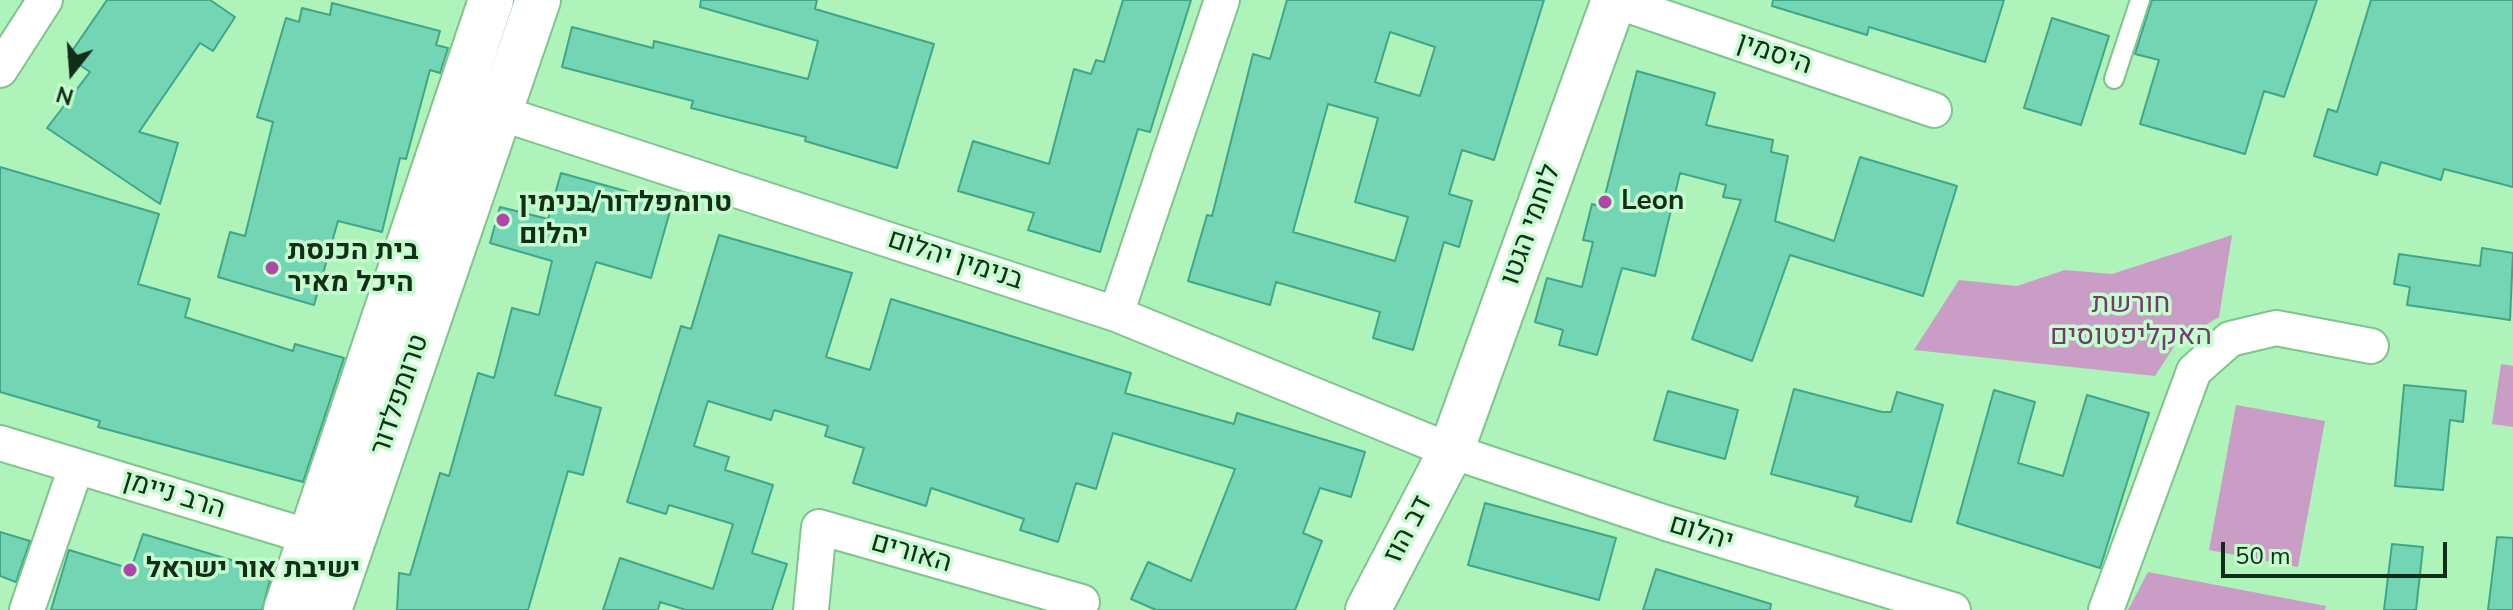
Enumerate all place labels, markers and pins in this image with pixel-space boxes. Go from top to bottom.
place label: Leon [1621,185,1684,219]
place label: טרומפלדור/בנימין יהלום [519,187,732,253]
marker: Leon [1596,193,1614,211]
marker: טרומפלדור/בנימין יהלום [494,211,512,229]
place label: בית הכנסת היכל מאיר [288,235,418,301]
marker: בית הכנסת היכל מאיר [263,259,281,277]
place label: ישיבת אור ישראל [146,553,360,587]
marker: ישיבת אור ישראל [121,561,139,579]

